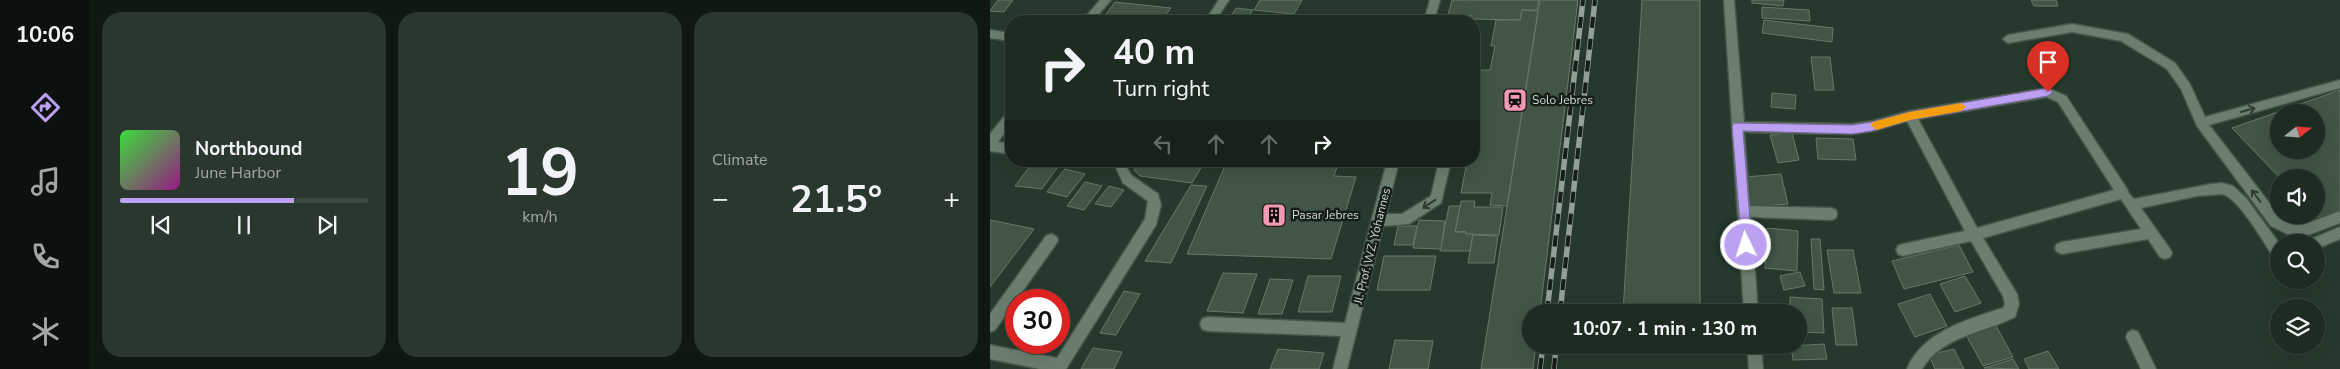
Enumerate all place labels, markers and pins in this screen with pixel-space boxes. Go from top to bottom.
pin [2027,41,2069,92]
station icon: Solo Jebres [1502,87,1528,113]
place label: Solo Jebres [1532,92,1593,108]
building icon: Pasar Jebres [1261,202,1287,228]
place label: Pasar Jebres [1292,207,1359,223]

